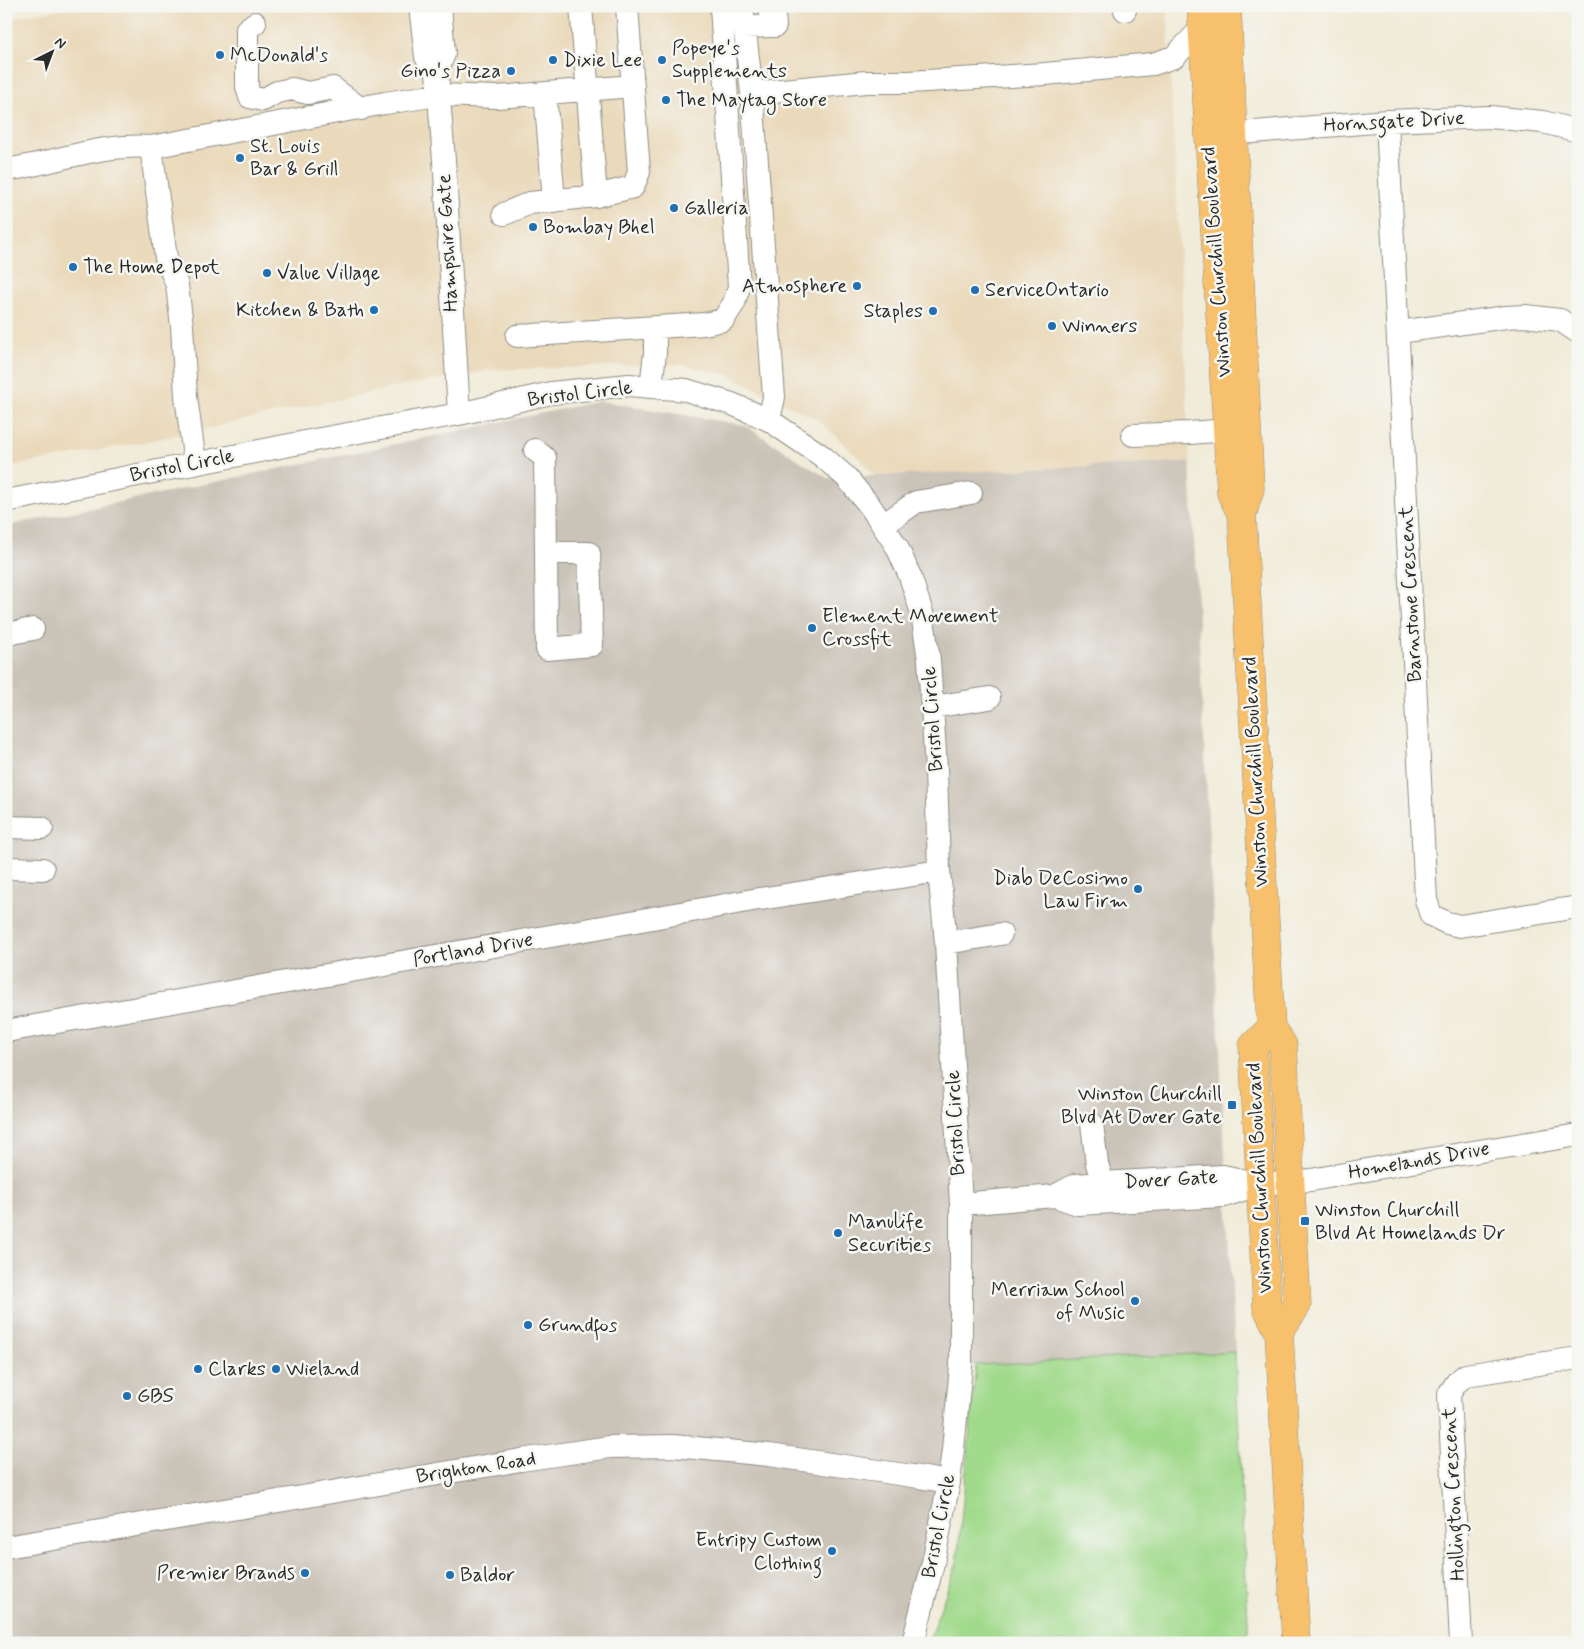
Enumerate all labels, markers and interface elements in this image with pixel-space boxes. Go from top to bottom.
north arrow [28,28,78,78]
text: N [51,33,70,53]
place label: Popeye's Supplements [672,35,787,85]
place label: McDonald's [230,42,328,69]
place label: Dixie Lee [563,47,642,74]
marker: McDonald's [214,49,226,61]
marker: Dixie Lee [547,54,559,66]
marker: Popeye's Supplements [656,54,668,66]
place label: Gino's Pizza [400,58,501,85]
marker: Gino's Pizza [505,65,517,77]
place label: The Maytag Store [676,87,827,115]
marker: The Maytag Store [660,94,672,106]
street label: Hornsgate Drive [1323,105,1466,141]
place label: St. Louis Bar & Grill [250,133,338,183]
street label: Winston Churchill Boulevard [1195,146,1239,378]
marker: St. Louis Bar & Grill [234,152,246,164]
street label: Hampshire Gate [431,173,465,313]
place label: Galleria [684,195,749,222]
marker: Galleria [668,202,680,214]
place label: Bombay Bhel [543,214,655,241]
marker: Bombay Bhel [527,221,539,233]
place label: The Home Depot [83,254,220,281]
place label: Value Village [277,260,380,287]
marker: The Home Depot [67,261,79,273]
marker: Value Village [261,267,273,279]
place label: Atmosphere [742,273,847,300]
place label: ServiceOntario [985,277,1109,304]
marker: Atmosphere [851,280,863,292]
marker: ServiceOntario [969,284,981,296]
place label: Kitchen & Bath [236,297,364,324]
place label: Staples [863,298,923,325]
marker: Kitchen & Bath [368,304,380,316]
marker: Staples [927,305,939,317]
place label: Winners [1062,313,1137,340]
marker: Winners [1046,320,1058,332]
street label: Bristol Circle [526,374,634,414]
street label: Bristol Circle [128,443,236,489]
street label: Barnstone Crescent [1393,505,1429,683]
place label: Element Movement Crossfit [822,603,999,653]
marker: Element Movement Crossfit [806,622,818,634]
street label: Winston Churchill Boulevard [1236,656,1276,888]
street label: Bristol Circle [916,665,950,773]
place label: Diab DeCosimo Law Firm [993,865,1128,915]
marker: Diab DeCosimo Law Firm [1132,883,1144,895]
street label: Portland Drive [411,926,535,974]
street label: Winston Churchill Boulevard [1240,1062,1280,1294]
street label: Bristol Circle [940,1069,972,1177]
place label: Winston Churchill Blvd At Dover Gate [1061,1081,1222,1131]
marker: Winston Churchill Blvd At Dover Gate [1226,1099,1238,1111]
street label: Homelands Drive [1346,1135,1492,1187]
street label: Dover Gate [1123,1164,1219,1196]
place label: Winston Churchill Blvd At Homelands Dr [1315,1197,1505,1247]
place label: Manulife Securities [848,1209,931,1259]
marker: Winston Churchill Blvd At Homelands Dr [1299,1215,1311,1227]
marker: Manulife Securities [832,1227,844,1239]
place label: Merriam School of Music [991,1277,1125,1327]
marker: Merriam School of Music [1129,1295,1141,1307]
place label: Grundfos [538,1312,618,1341]
marker: Grundfos [522,1319,534,1331]
place label: Clarks [208,1356,266,1383]
place label: Wieland [286,1356,359,1383]
marker: Clarks [192,1363,204,1375]
marker: Wieland [270,1363,282,1375]
place label: GBS [137,1383,174,1410]
marker: GBS [121,1390,133,1402]
street label: Hollington Crescent [1436,1406,1474,1582]
street label: Brighton Road [414,1445,538,1492]
street label: Bristol Circle [916,1472,962,1580]
place label: Entripy Custom Clothing [696,1527,822,1579]
marker: Entripy Custom Clothing [826,1545,838,1557]
place label: Premier Brands [157,1560,295,1587]
place label: Baldor [460,1562,515,1589]
marker: Premier Brands [299,1567,311,1579]
marker: Baldor [444,1569,456,1581]

